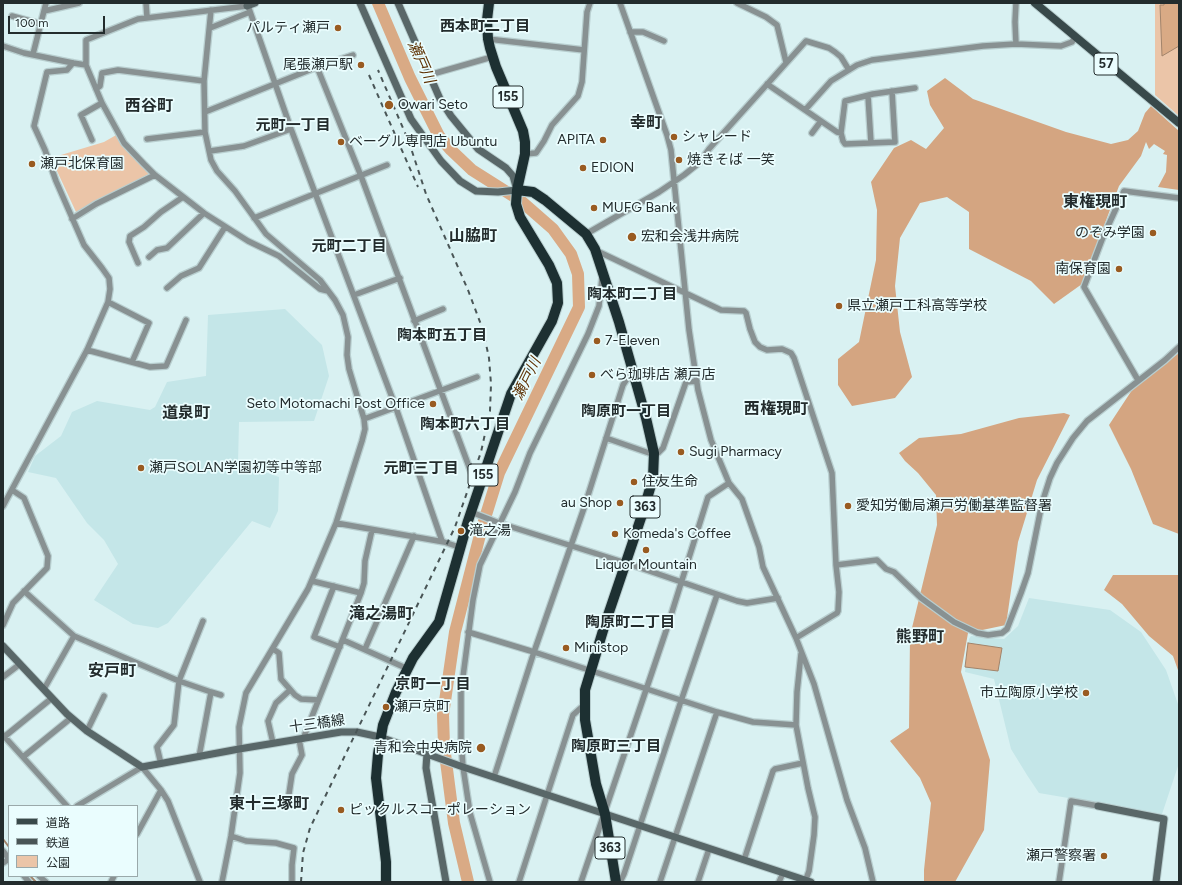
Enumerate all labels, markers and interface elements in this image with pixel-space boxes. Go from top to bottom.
scale bar [10,8,107,34]
text: 100 m [15,16,49,30]
district label: 西本町二丁目 [440,18,530,36]
place label: パルティ瀬戸 [246,20,330,36]
marker: パルティ瀬戸 [333,23,343,33]
water label: 瀬戸川 [404,38,438,86]
road number: 57 [1094,53,1118,75]
place label: 尾張瀬戸駅 [283,57,353,73]
marker: 尾張瀬戸駅 [356,60,366,70]
road number: 155 [493,86,523,108]
district label: 西谷町 [125,96,173,116]
place label: Owari Seto [398,97,468,113]
marker: Owari Seto [383,99,395,111]
district label: 幸町 [630,113,662,133]
district label: 元町一丁目 [256,117,330,135]
place label: シャレード [682,129,752,145]
place label: APITA [557,132,595,148]
marker: シャレード [669,132,679,142]
place label: ベーグル専門店 Ubuntu [349,134,497,150]
marker: APITA [598,135,608,145]
marker: ベーグル専門店 Ubuntu [336,137,346,147]
place label: 焼きそば 一笑 [687,152,774,168]
marker: 焼きそば 一笑 [674,155,684,165]
place label: 瀬戸北保育園 [40,156,124,172]
marker: 瀬戸北保育園 [27,159,37,169]
place label: EDION [591,160,634,176]
marker: EDION [578,163,588,173]
district label: 東権現町 [1063,192,1127,212]
place label: MUFG Bank [602,200,676,216]
marker: MUFG Bank [589,203,599,213]
place label: のぞみ学園 [1075,225,1145,241]
district label: 山脇町 [449,226,497,246]
marker: のぞみ学園 [1148,228,1158,238]
place label: 宏和会浅井病院 [641,229,739,245]
marker: 宏和会浅井病院 [626,231,638,243]
district label: 元町二丁目 [312,238,386,256]
place label: 南保育園 [1055,261,1111,277]
marker: 南保育園 [1114,264,1124,274]
district label: 陶本町二丁目 [587,286,677,304]
place label: 県立瀬戸工科高等学校 [847,298,987,314]
marker: 県立瀬戸工科高等学校 [834,301,844,311]
district label: 陶本町五丁目 [397,327,487,345]
place label: 7-Eleven [605,333,660,349]
marker: 7-Eleven [592,336,602,346]
water label: 瀬戸川 [509,355,545,403]
place label: べら珈琲店 瀬戸店 [600,367,715,383]
marker: べら珈琲店 瀬戸店 [587,370,597,380]
place label: Seto Motomachi Post Office [246,396,425,412]
marker: Seto Motomachi Post Office [428,399,438,409]
district label: 西権現町 [744,399,808,419]
district label: 道泉町 [162,403,210,423]
district label: 陶原町一丁目 [581,403,671,421]
district label: 陶本町六丁目 [420,416,510,434]
place label: Sugi Pharmacy [689,444,782,460]
marker: Sugi Pharmacy [676,447,686,457]
place label: 瀬戸SOLAN学園初等中等部 [149,460,322,476]
district label: 元町三丁目 [384,460,458,478]
marker: 瀬戸SOLAN学園初等中等部 [136,463,146,473]
road number: 155 [468,464,498,486]
place label: 住友生命 [642,474,698,490]
marker: 住友生命 [629,477,639,487]
place label: au Shop [561,495,612,511]
road number: 363 [630,496,660,518]
marker: au Shop [615,498,625,508]
place label: 愛知労働局瀬戸労働基準監督署 [856,498,1052,514]
marker: 愛知労働局瀬戸労働基準監督署 [843,501,853,511]
place label: 滝之湯 [469,523,511,539]
marker: 滝之湯 [456,526,466,536]
place label: Komeda's Coffee [623,526,731,542]
marker: Komeda's Coffee [610,529,620,539]
marker: Liquor Mountain [641,545,651,555]
place label: Liquor Mountain [595,557,697,573]
district label: 滝之湯町 [349,604,413,624]
district label: 陶原町二丁目 [585,614,675,632]
district label: 熊野町 [896,627,944,647]
place label: Ministop [574,640,628,656]
marker: Ministop [561,643,571,653]
district label: 安戸町 [88,661,136,681]
district label: 京町一丁目 [396,676,470,694]
place label: 市立陶原小学校 [980,685,1078,701]
marker: 市立陶原小学校 [1081,688,1091,698]
place label: 瀬戸京町 [394,699,450,715]
marker: 瀬戸京町 [381,702,391,712]
street label: 十三橋線 [288,712,346,736]
district label: 陶原町三丁目 [571,738,661,756]
place label: 青和会中央病院 [374,740,472,756]
marker: 青和会中央病院 [475,742,487,754]
district label: 東十三塚町 [229,794,309,814]
place label: ピックルスコーポレーション [349,802,531,818]
legend [8,805,138,877]
marker: ピックルスコーポレーション [336,805,346,815]
text: 道路 [46,816,70,830]
text: 鉄道 [46,836,70,850]
road number: 363 [595,837,625,859]
place label: 瀬戸警察署 [1026,848,1096,864]
marker: 瀬戸警察署 [1099,851,1109,861]
text: 公園 [46,856,70,870]

